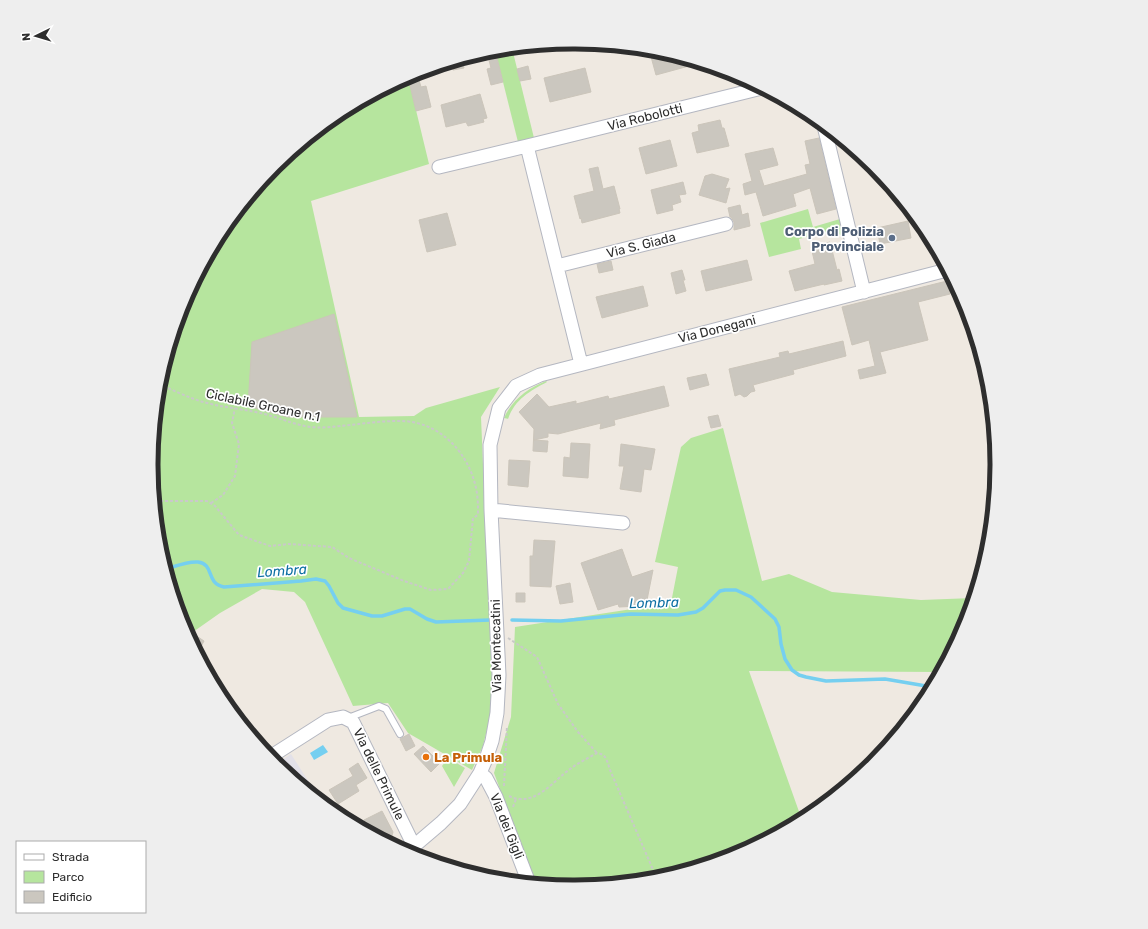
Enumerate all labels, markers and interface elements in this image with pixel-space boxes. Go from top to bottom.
north arrow [16,16,56,56]
text: N [20,32,33,41]
street label: Via Robolotti [606,100,684,134]
place label: Corpo di Polizia Provinciale [785,224,884,254]
street label: Via S. Giada [605,229,677,261]
marker: Corpo di Polizia Provinciale [887,233,897,243]
street label: Via Donegani [677,312,758,347]
street label: Ciclabile Groane n.1 [205,386,321,424]
water label: Lombra [256,561,308,581]
water label: Lombra [629,594,679,612]
street label: Via Montecatini [488,599,504,693]
street label: Via delle Primule [350,726,408,822]
place label: La Primula [434,750,502,765]
marker: La Primula [421,752,431,762]
street label: Via dei Gigli [486,791,527,861]
legend [16,841,146,913]
text: Strada [52,850,89,864]
text: Parco [52,870,84,884]
text: Edificio [52,890,92,904]

